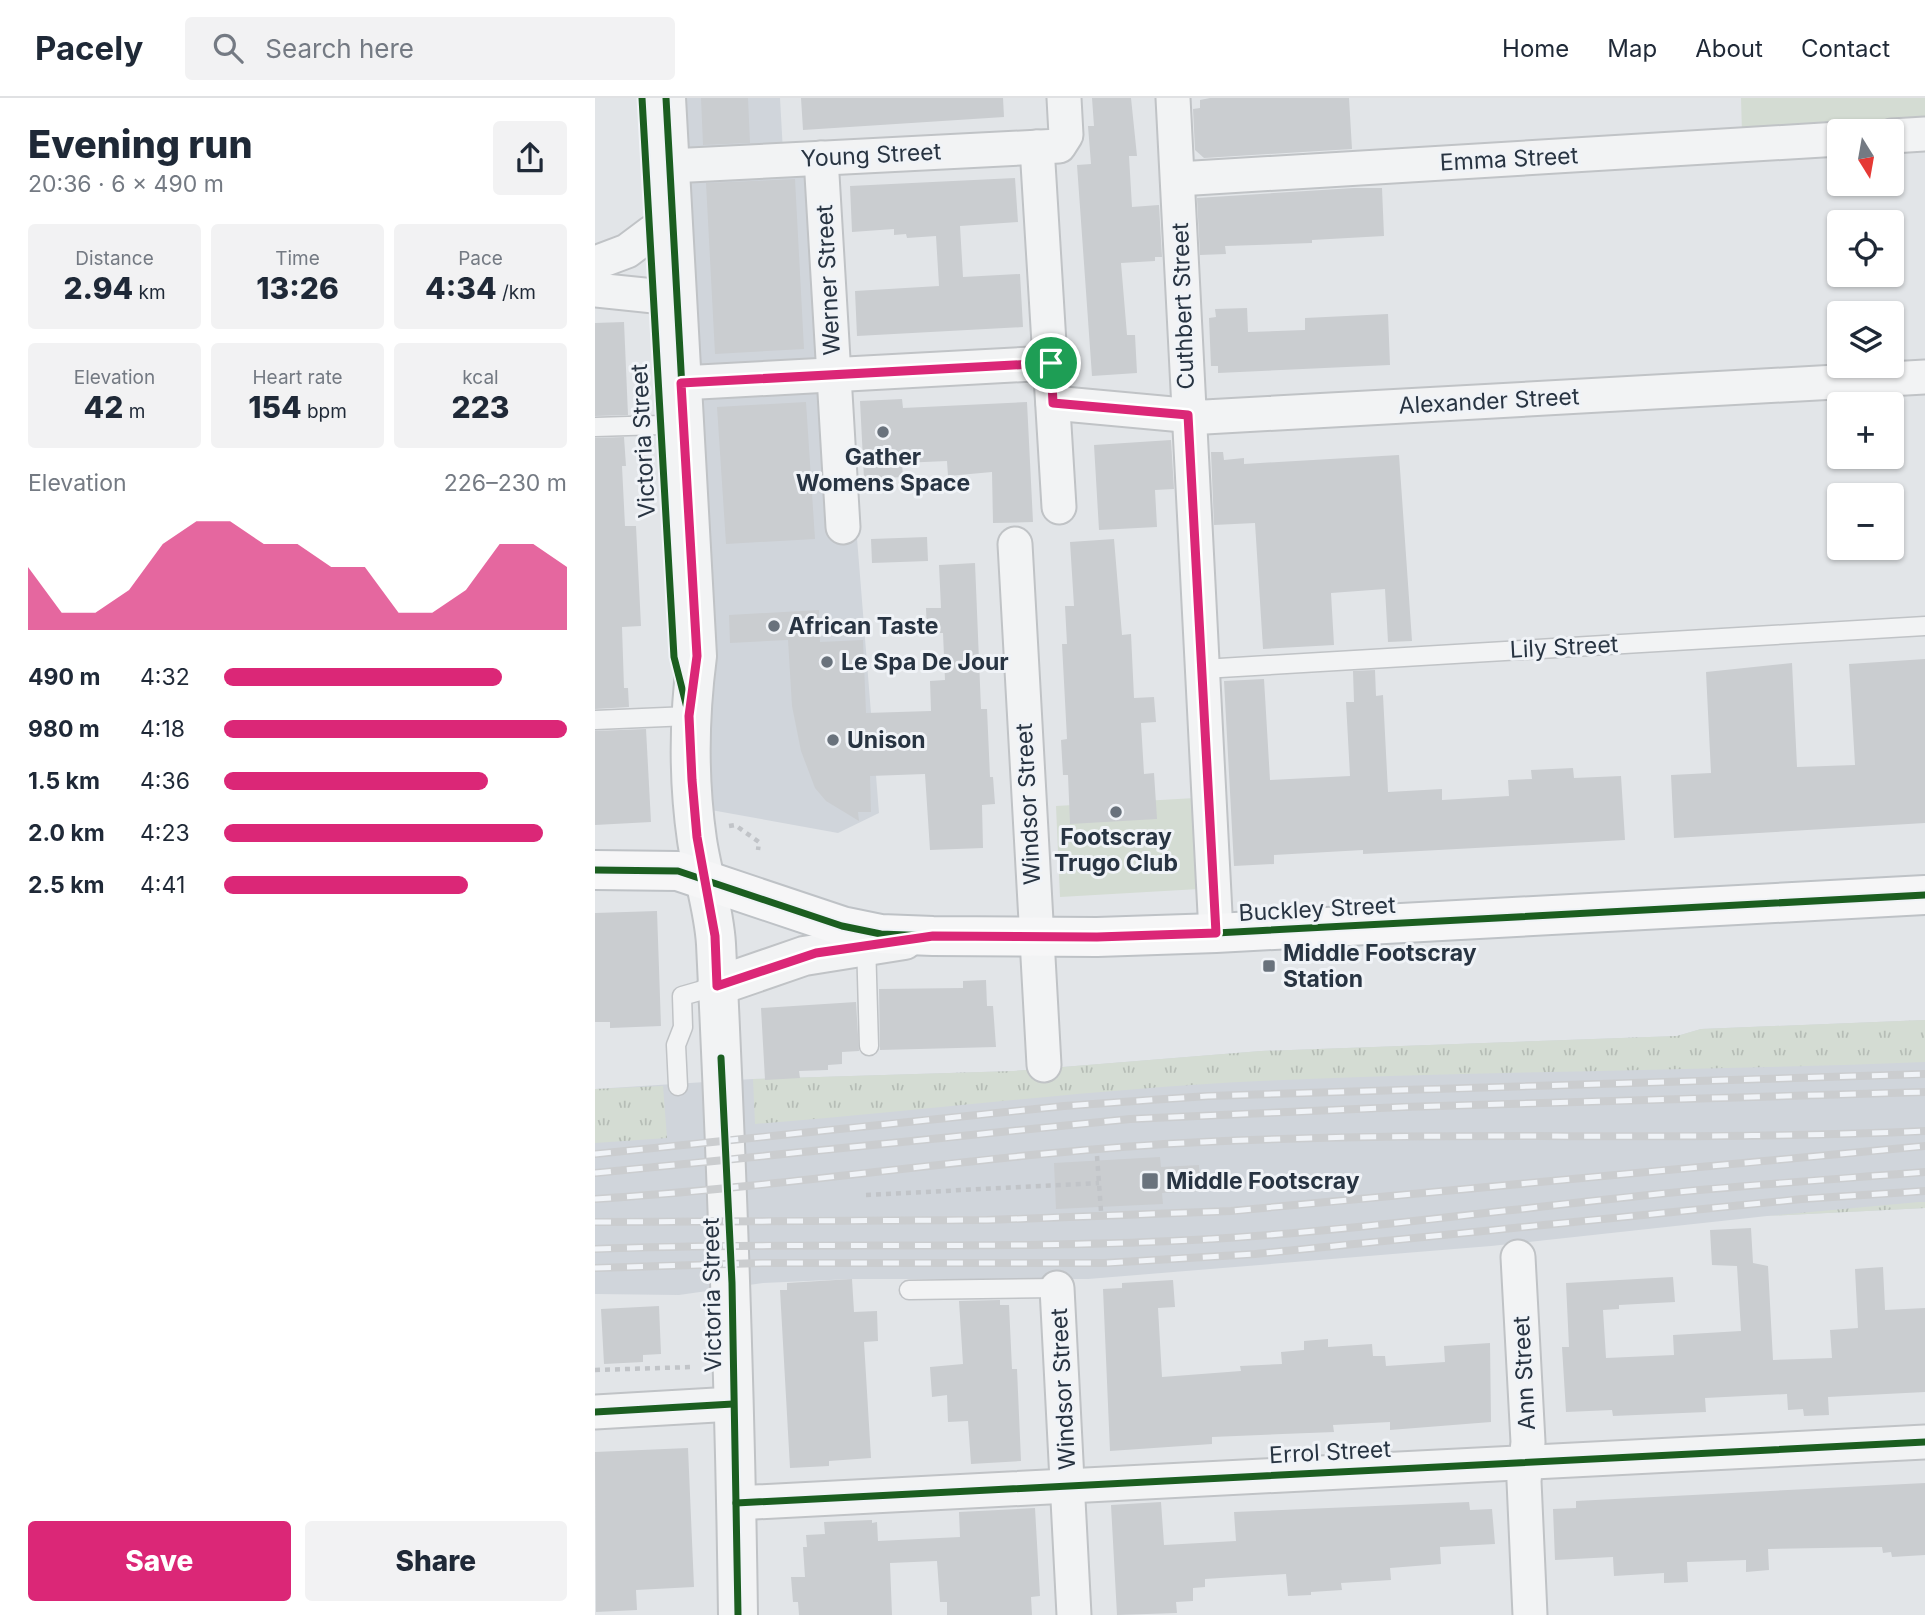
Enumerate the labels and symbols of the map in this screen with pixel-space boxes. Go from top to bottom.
north arrow [1827,119,1904,196]
street label: Young Street [800,137,942,173]
street label: Emma Street [1439,141,1579,177]
street label: Werner Street [810,203,846,356]
street label: Cuthbert Street [1166,222,1200,390]
pin [1021,333,1081,393]
street label: Victoria Street [625,363,661,519]
street label: Alexander Street [1398,382,1581,420]
marker: Gather Womens Space [875,424,891,440]
place label: Gather Womens Space [796,443,970,497]
place label: African Taste [788,612,939,640]
marker: African Taste [766,618,782,634]
street label: Lily Street [1509,630,1619,664]
place label: Le Spa De Jour [841,648,1009,676]
marker: Le Spa De Jour [819,654,835,670]
street label: Windsor Street [1010,722,1046,886]
place label: Unison [847,726,926,754]
marker: Unison [825,732,841,748]
marker: Footscray Trugo Club [1108,804,1124,820]
place label: Footscray Trugo Club [1054,823,1178,877]
street label: Buckley Street [1238,891,1397,927]
place label: Middle Footscray Station [1283,939,1477,993]
marker: Middle Footscray Station [1261,958,1277,974]
place label: Middle Footscray [1166,1167,1360,1195]
marker: Middle Footscray [1140,1171,1160,1191]
street label: Victoria Street [697,1217,727,1373]
street label: Windsor Street [1045,1307,1081,1471]
street label: Ann Street [1507,1315,1541,1431]
street label: Errol Street [1268,1435,1392,1469]

